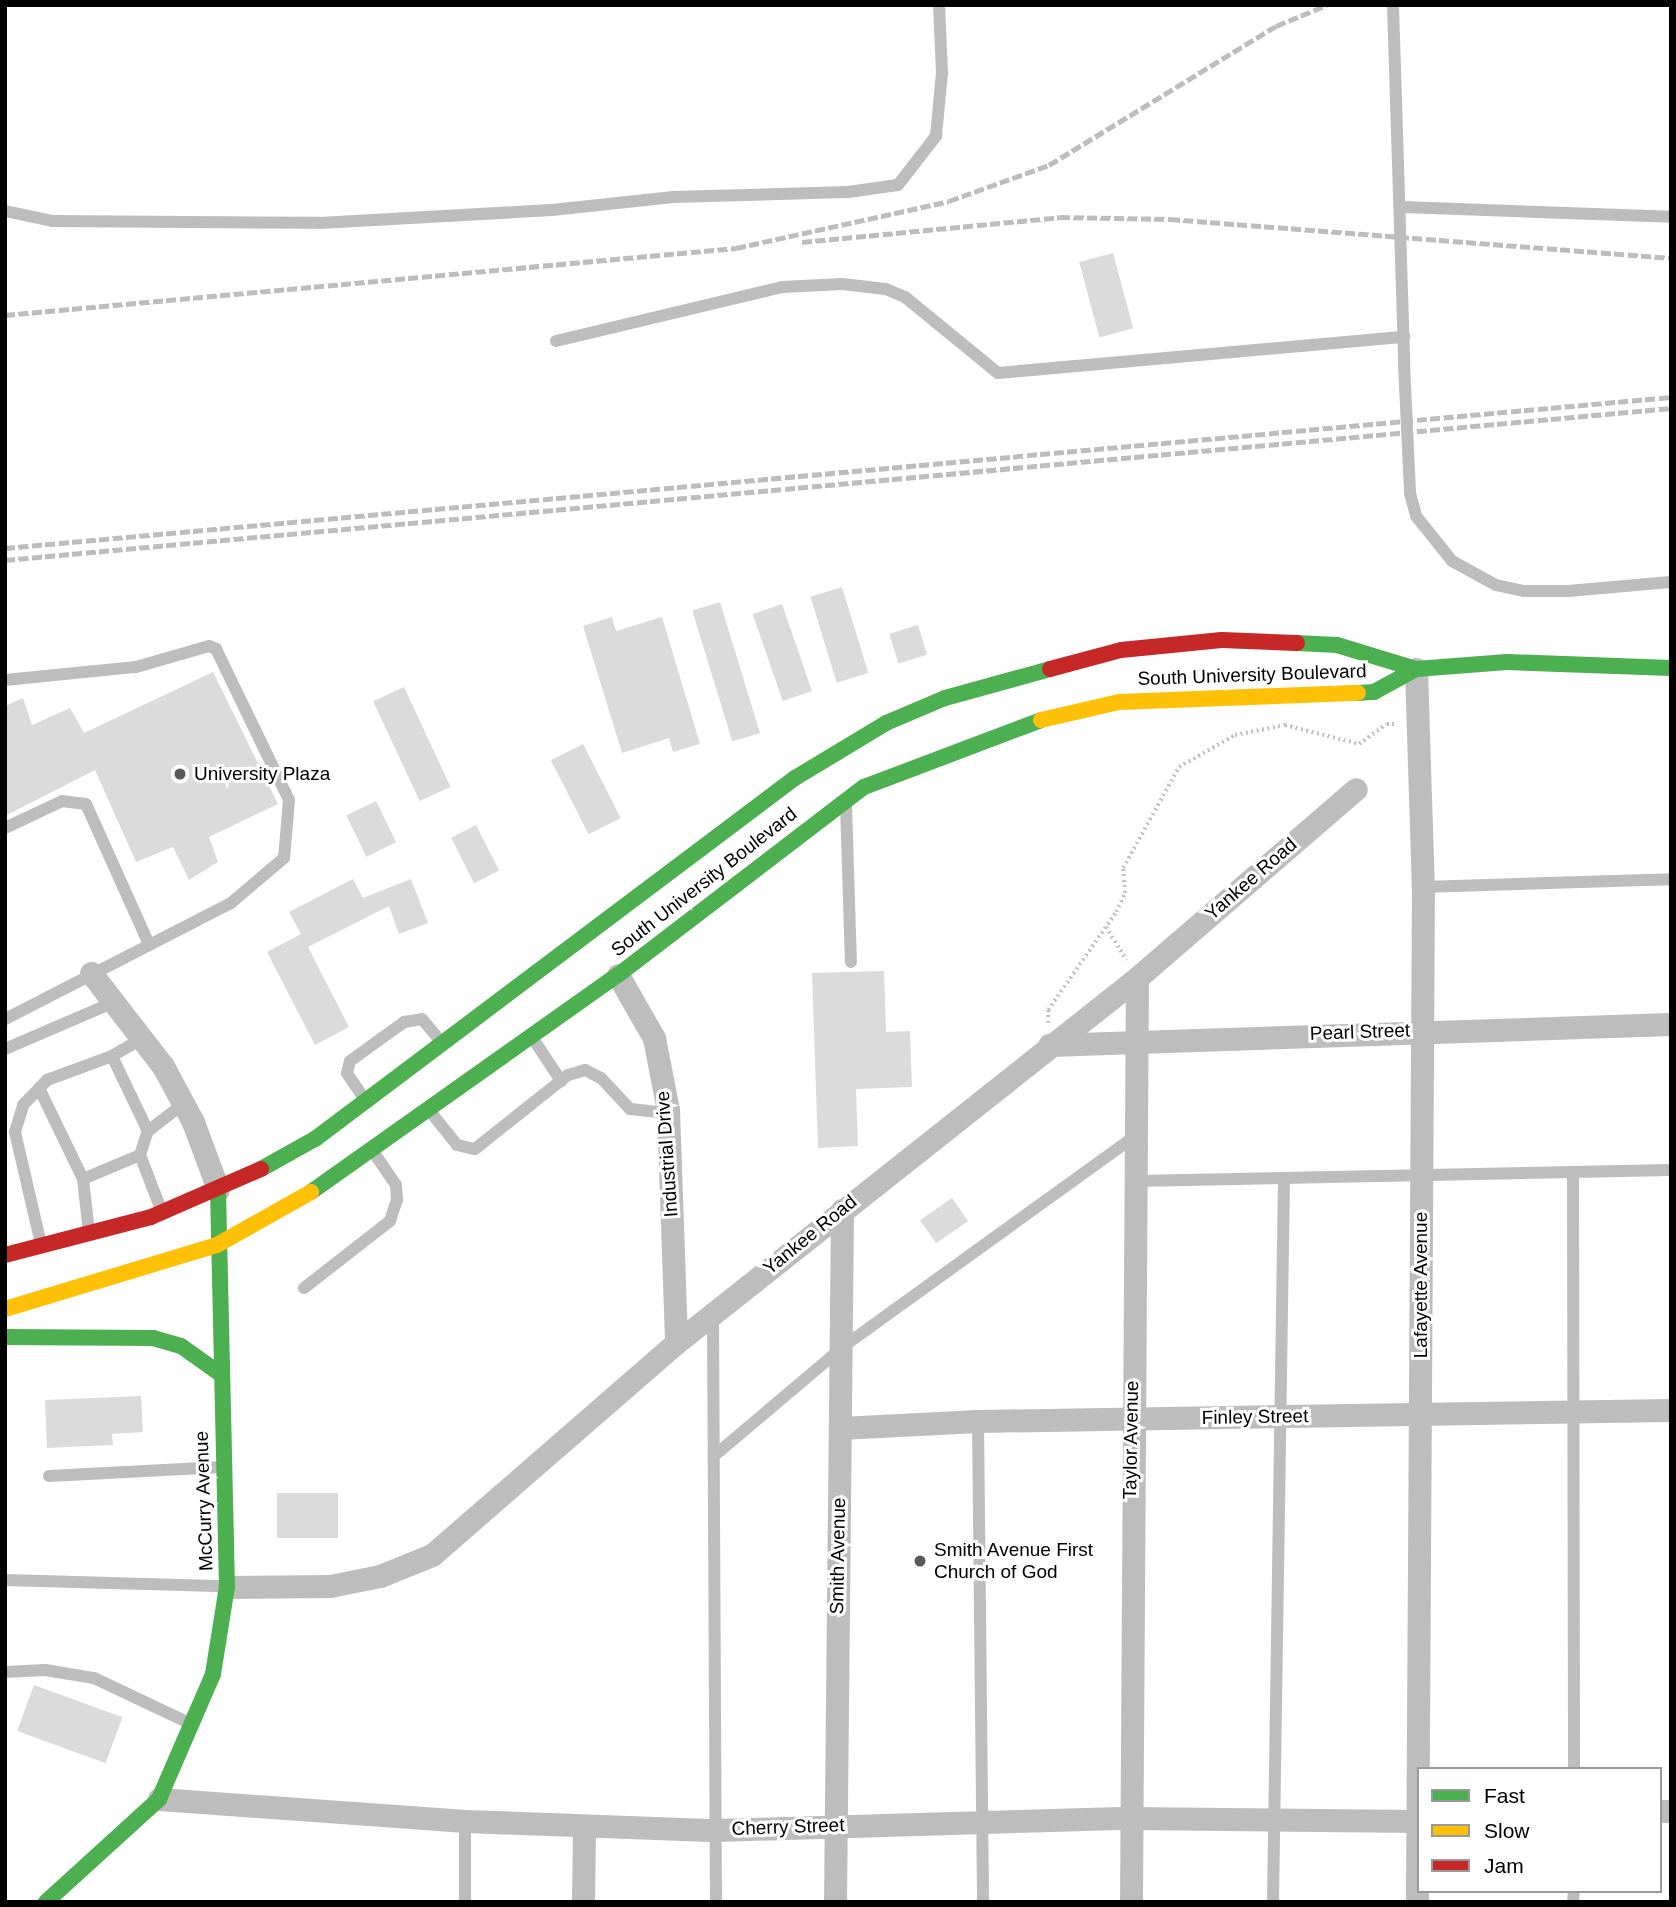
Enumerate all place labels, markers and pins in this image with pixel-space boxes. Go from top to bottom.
place label: University Plaza [194,763,330,785]
marker: University Plaza [172,766,188,782]
place label: Smith Avenue First Church of God [934,1539,1094,1583]
marker: Smith Avenue First Church of God [912,1553,928,1569]

